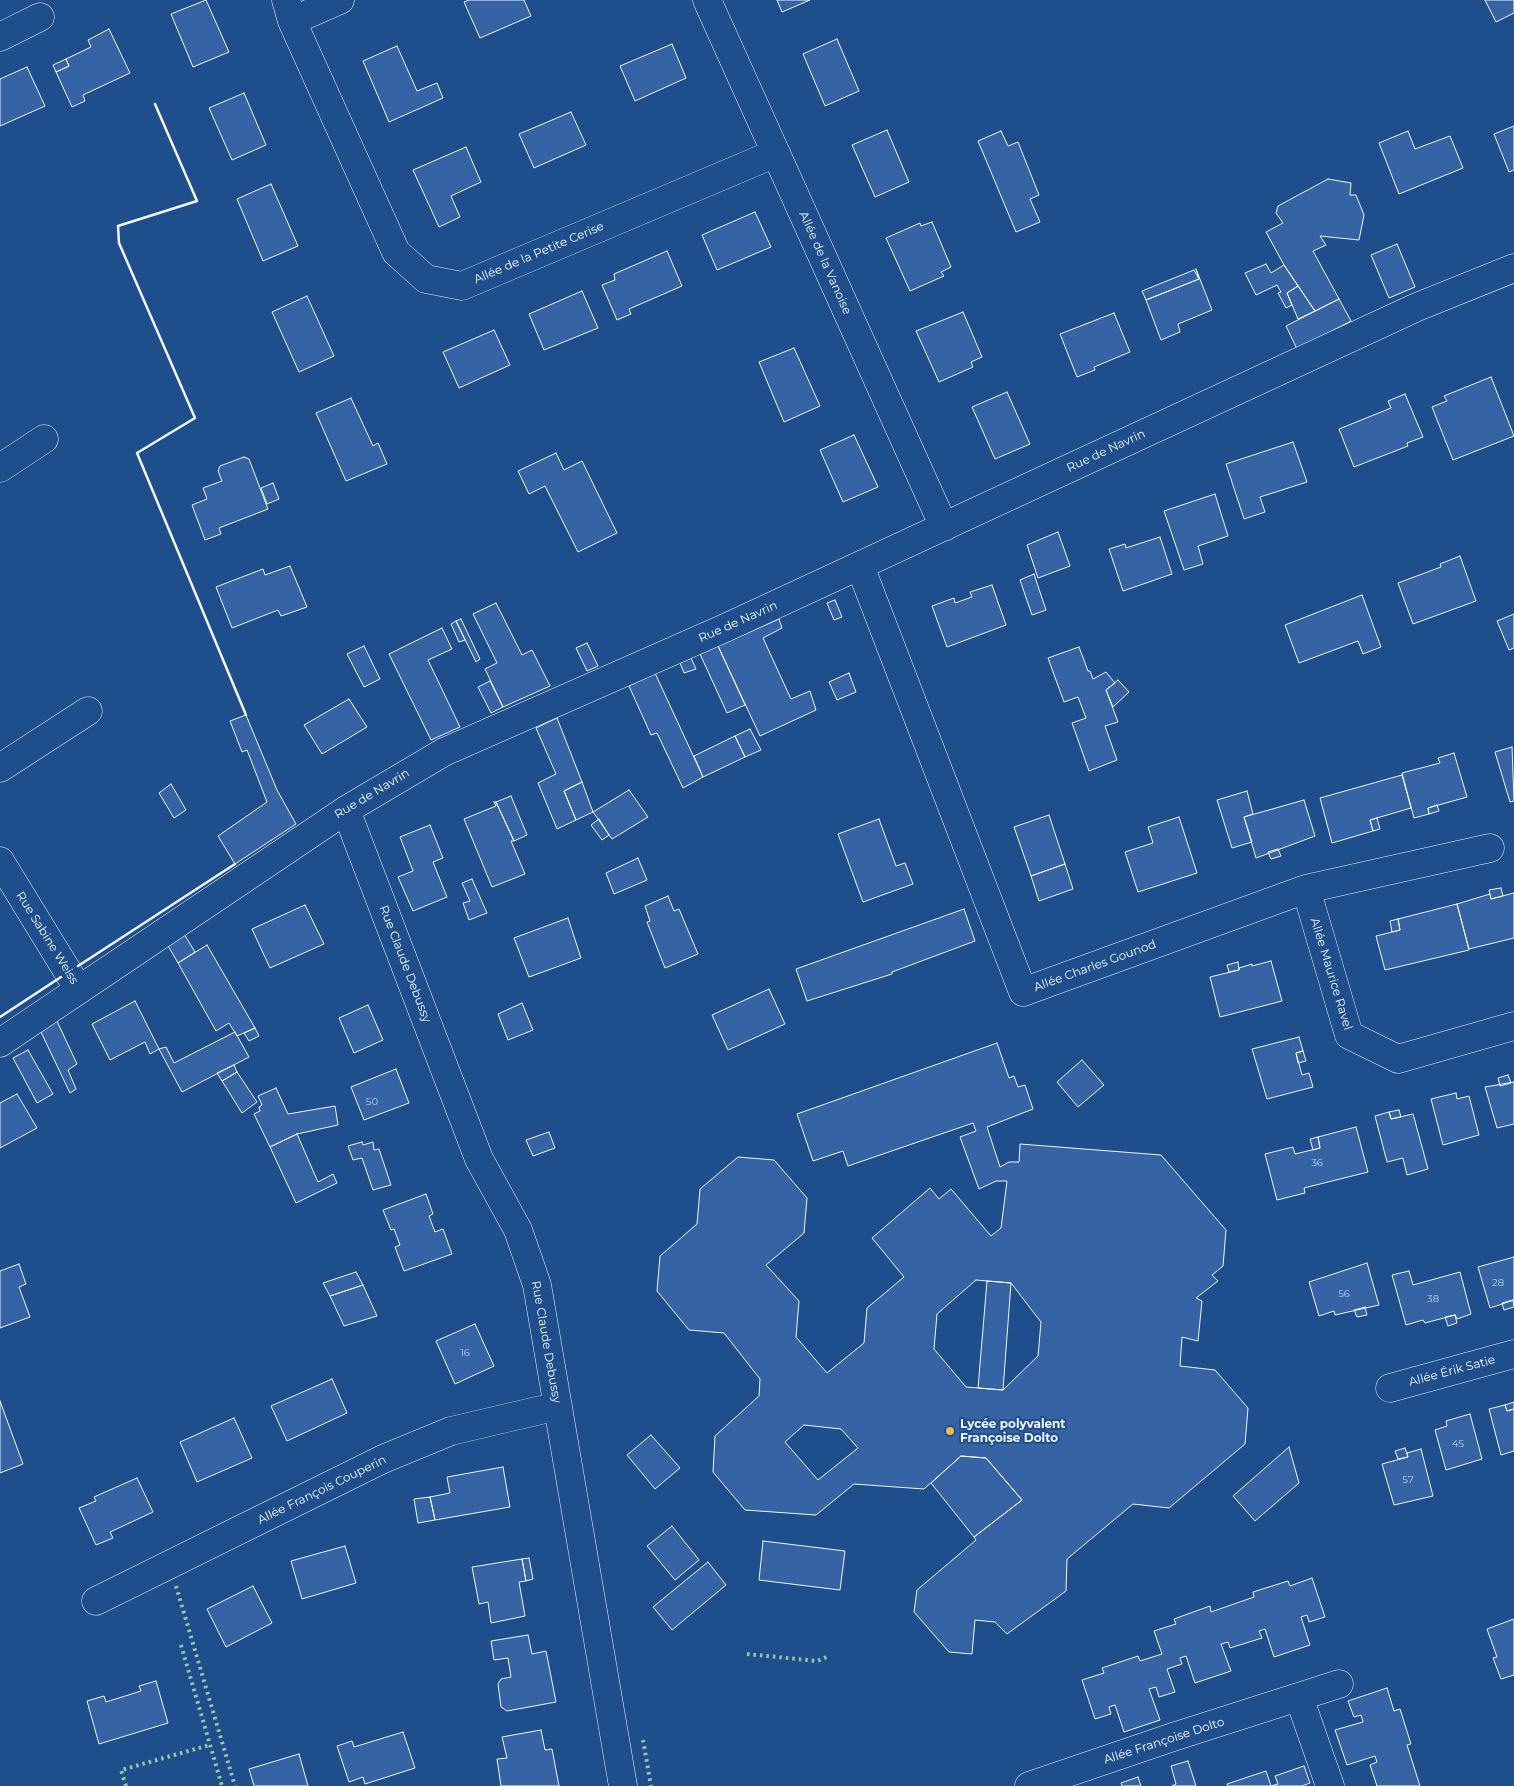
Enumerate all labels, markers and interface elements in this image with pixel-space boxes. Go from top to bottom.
street label: Allée de la Vanoise [796,209,854,317]
street label: Allée de la Petite Cerise [472,219,606,287]
street label: Rue de Navrin [1064,427,1148,475]
street label: Rue de Navrin [696,598,780,646]
street label: Rue de Navrin [332,766,412,822]
street label: Rue Sabine Weiss [13,889,81,987]
street label: Rue Claude Debussy [376,903,434,1025]
street label: Allée Maurice Ravel [1307,916,1355,1032]
street label: Allée Charles Gounod [1032,937,1158,995]
house number: 50 [366,1096,378,1108]
house number: 36 [1311,1157,1323,1169]
house number: 28 [1492,1277,1504,1289]
street label: Rue Claude Debussy [528,1280,564,1404]
house number: 56 [1338,1288,1350,1300]
house number: 38 [1427,1293,1439,1305]
house number: 16 [460,1347,470,1359]
street label: Allée Érik Satie [1407,1353,1497,1389]
place label: Lycée polyvalent Françoise Dolto [960,1417,1066,1445]
marker: Lycée polyvalent Françoise Dolto [944,1425,956,1437]
house number: 45 [1452,1438,1464,1450]
street label: Allée François Couperin [255,1453,389,1527]
house number: 57 [1402,1474,1414,1486]
street label: Allée Françoise Dolto [1102,1715,1226,1767]

